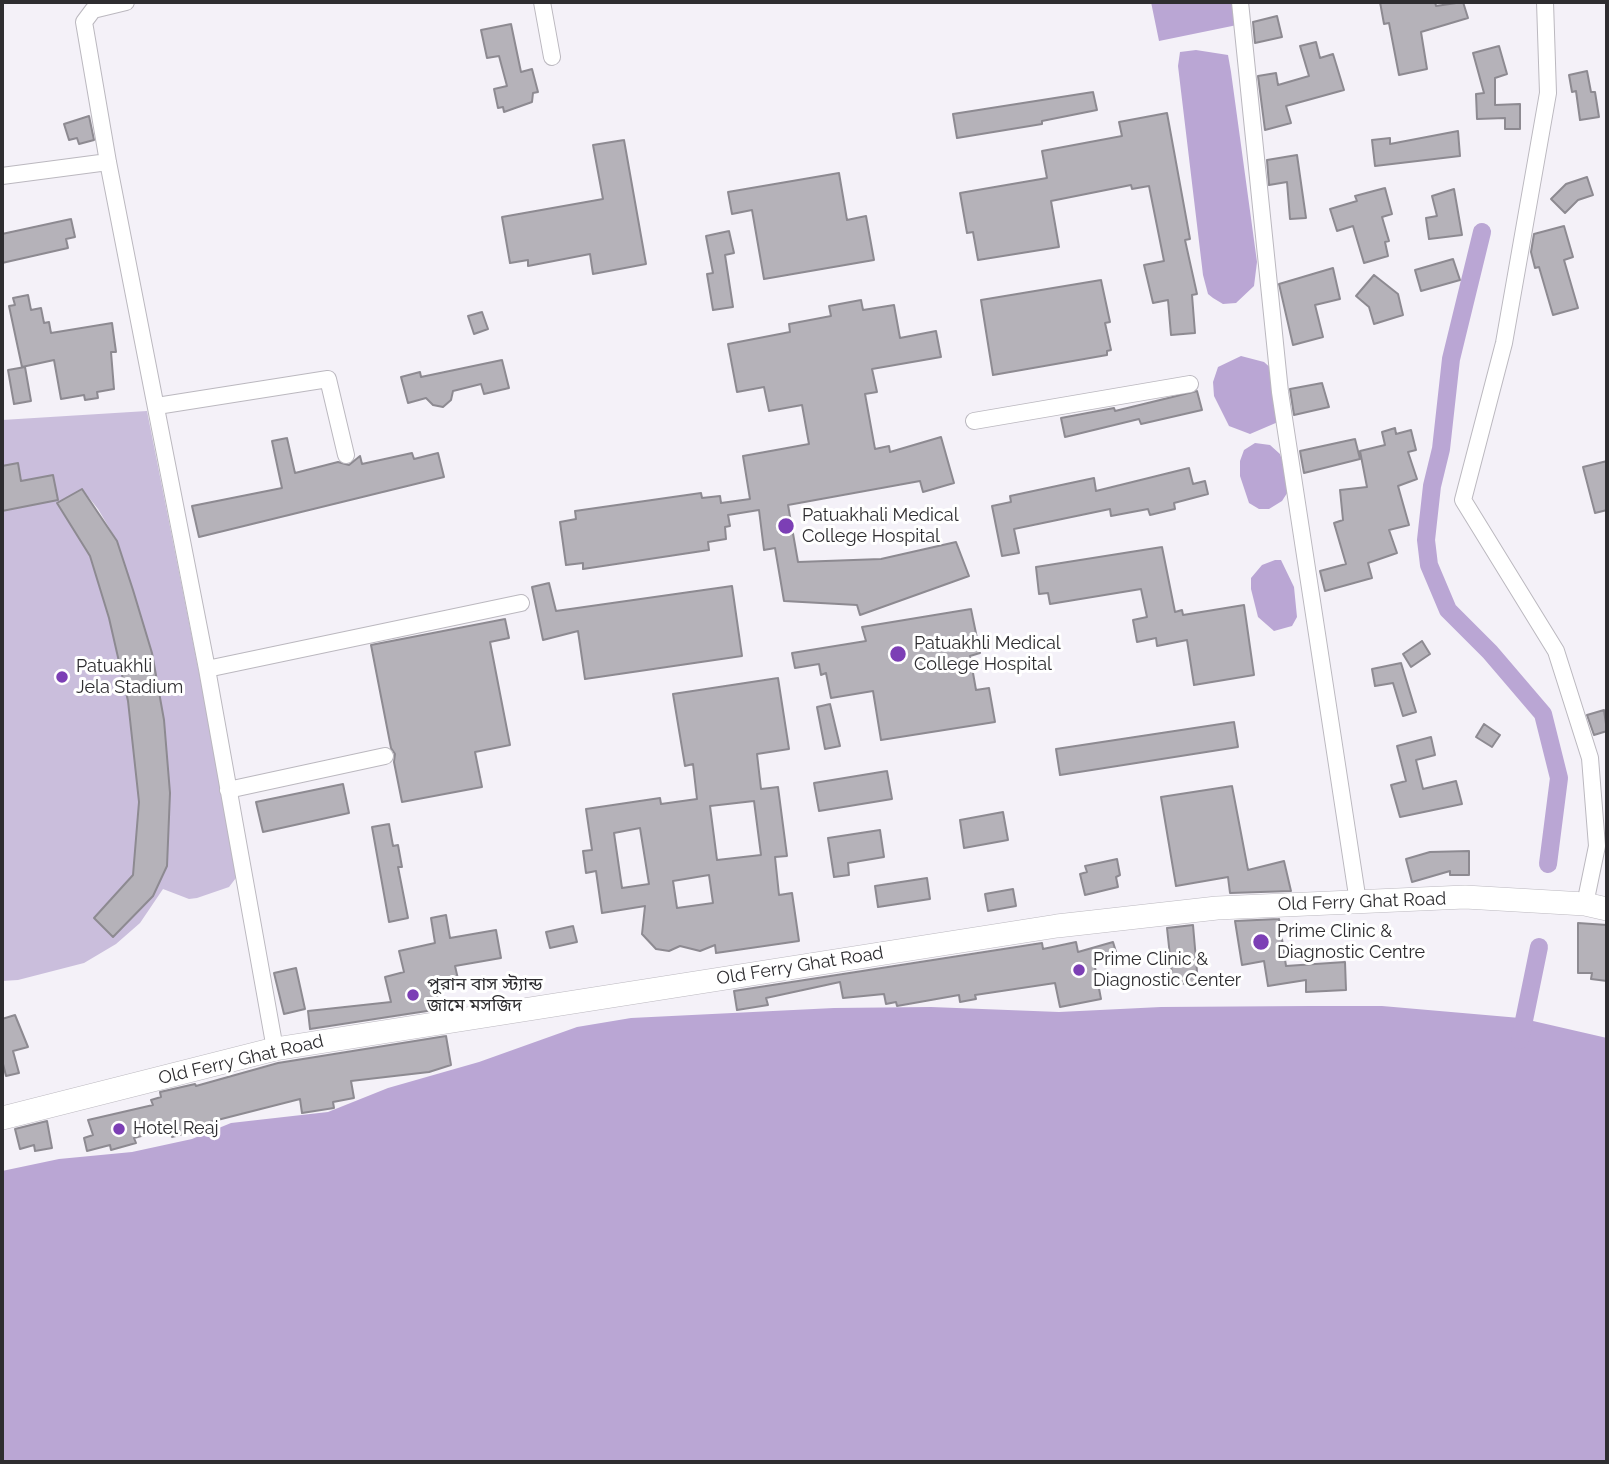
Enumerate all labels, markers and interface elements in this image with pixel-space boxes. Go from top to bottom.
place label: Patuakhali Medical College Hospital [802,505,959,548]
marker: Patuakhali Medical College Hospital [776,516,796,536]
place label: Patuakhli Medical College Hospital [914,633,1061,676]
marker: Patuakhli Medical College Hospital [888,644,908,664]
place label: Patuakhli Jela Stadium [76,656,183,698]
marker: Patuakhli Jela Stadium [54,669,70,685]
street label: Old Ferry Ghat Road [1277,888,1447,916]
place label: Prime Clinic & Diagnostic Centre [1277,921,1425,964]
marker: Prime Clinic & Diagnostic Centre [1251,932,1271,952]
street label: Old Ferry Ghat Road [715,942,885,990]
place label: Prime Clinic & Diagnostic Center [1093,949,1241,992]
marker: Prime Clinic & Diagnostic Center [1071,962,1087,978]
place label: পুরান বাস স্ট্যান্ড জামে মসজিদ [427,974,542,1016]
marker: পুরান বাস স্ট্যান্ড জামে মসজিদ [405,987,421,1003]
street label: Old Ferry Ghat Road [156,1031,326,1089]
place label: Hotel Reaj [133,1118,219,1140]
marker: Hotel Reaj [111,1121,127,1137]

